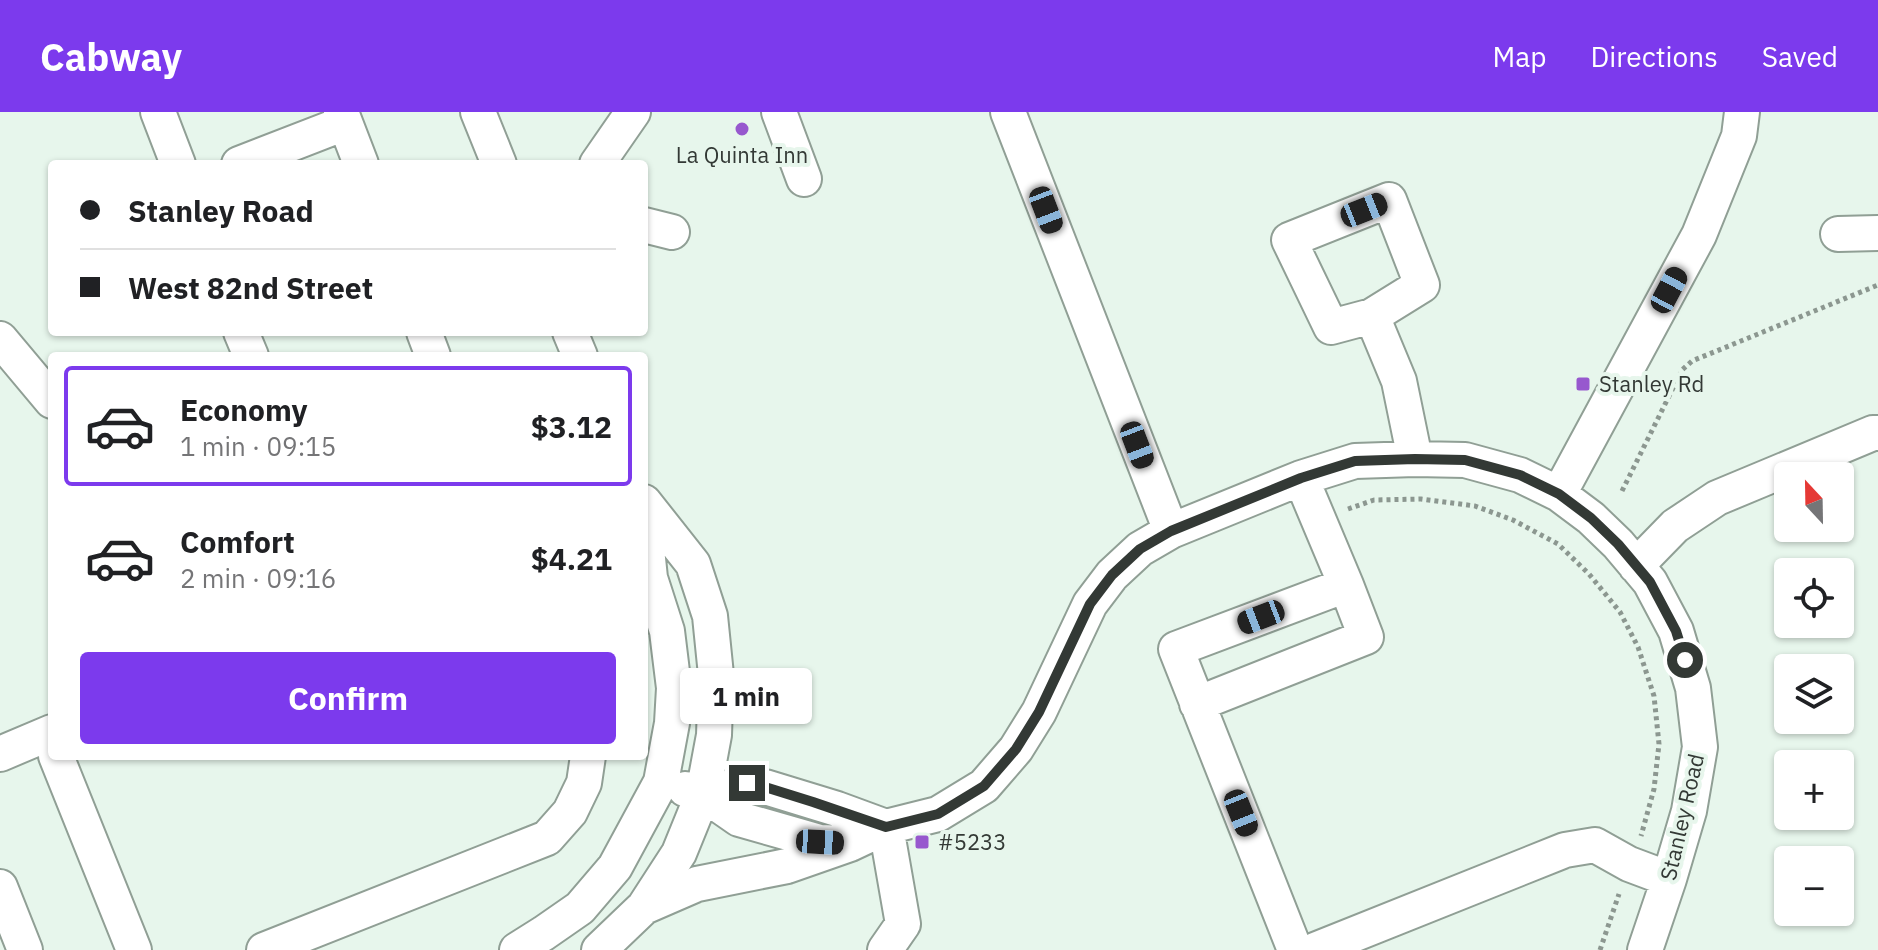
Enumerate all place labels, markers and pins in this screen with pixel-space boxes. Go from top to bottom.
marker: La Quinta Inn [733,120,751,138]
place label: La Quinta Inn [676,140,808,169]
place label: Stanley Rd [1599,369,1704,398]
marker: Stanley Rd [1574,375,1592,393]
place label: #5233 [938,827,1007,856]
marker: #5233 [913,833,931,851]

